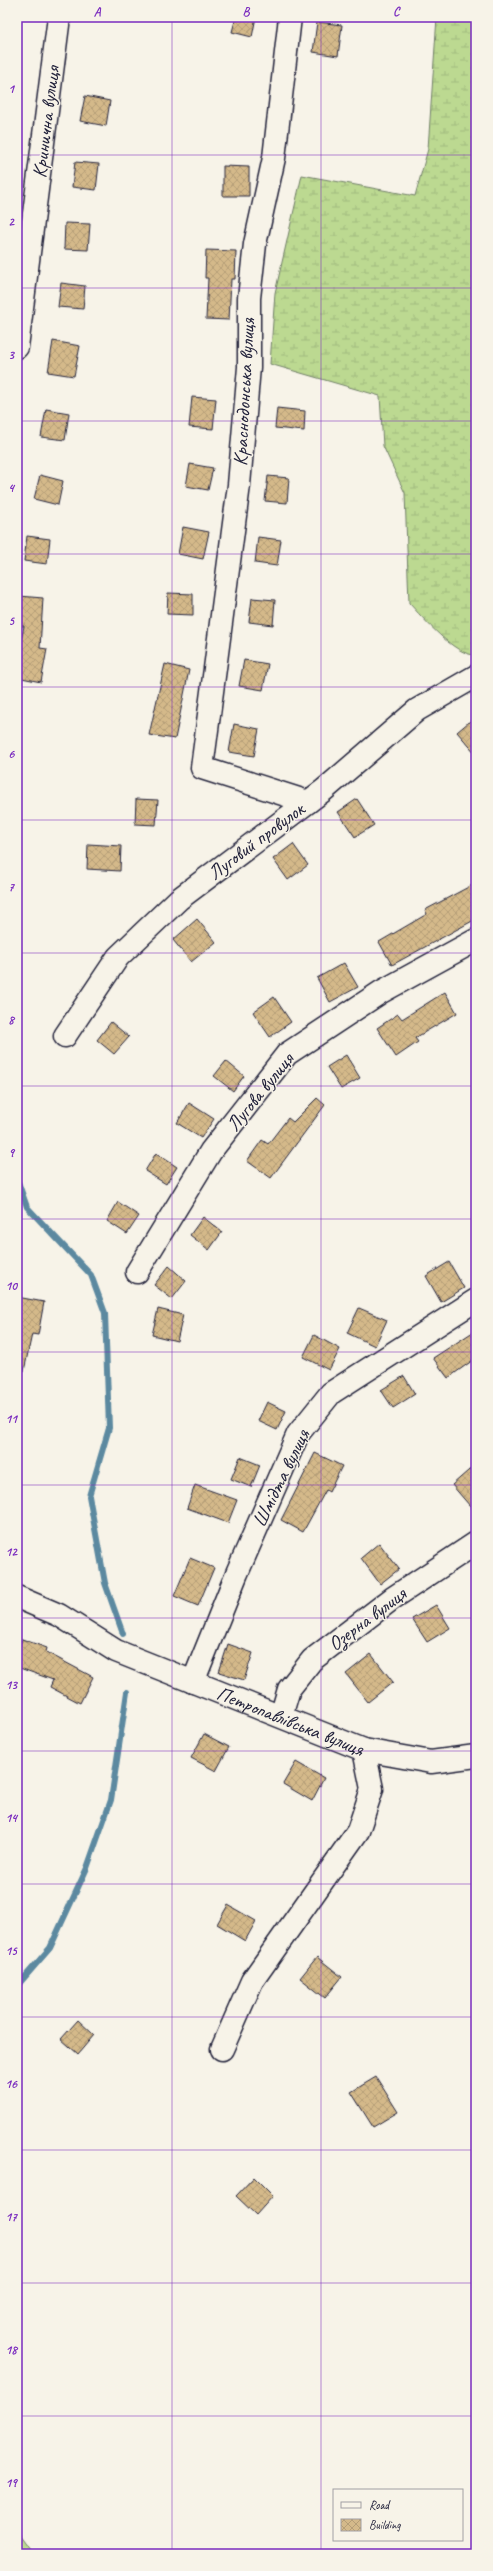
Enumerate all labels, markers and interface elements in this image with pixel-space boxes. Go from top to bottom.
text: A [94,4,102,20]
text: B [243,4,251,20]
text: C [393,4,401,20]
street label: Кринична вулиця [27,63,66,179]
text: 1 [8,81,16,97]
text: 2 [8,214,15,230]
street label: Краснодонська вулиця [228,317,260,466]
text: 3 [8,347,15,363]
text: 4 [8,480,16,496]
text: 5 [8,613,15,629]
text: 6 [8,746,15,762]
street label: Луговий провулок [203,796,310,885]
text: 7 [8,879,15,895]
text: 8 [8,1012,16,1028]
street label: Лугова вулиця [221,1046,300,1136]
text: 9 [8,1145,15,1161]
text: 10 [5,1278,18,1294]
text: 11 [5,1411,19,1427]
street label: Шмідта вулиця [247,1425,316,1531]
text: 12 [5,1544,18,1560]
street label: Озерна вулиця [323,1581,413,1657]
text: 13 [5,1677,18,1693]
street label: Петропавлівська вулиця [213,1680,368,1761]
text: 14 [5,1810,19,1826]
text: 15 [5,1943,18,1959]
text: 16 [5,2076,18,2092]
text: 17 [5,2209,18,2225]
text: 18 [5,2342,19,2358]
text: 19 [5,2475,18,2491]
legend [333,2489,463,2541]
text: Road [369,2497,391,2513]
text: Building [369,2517,401,2533]

